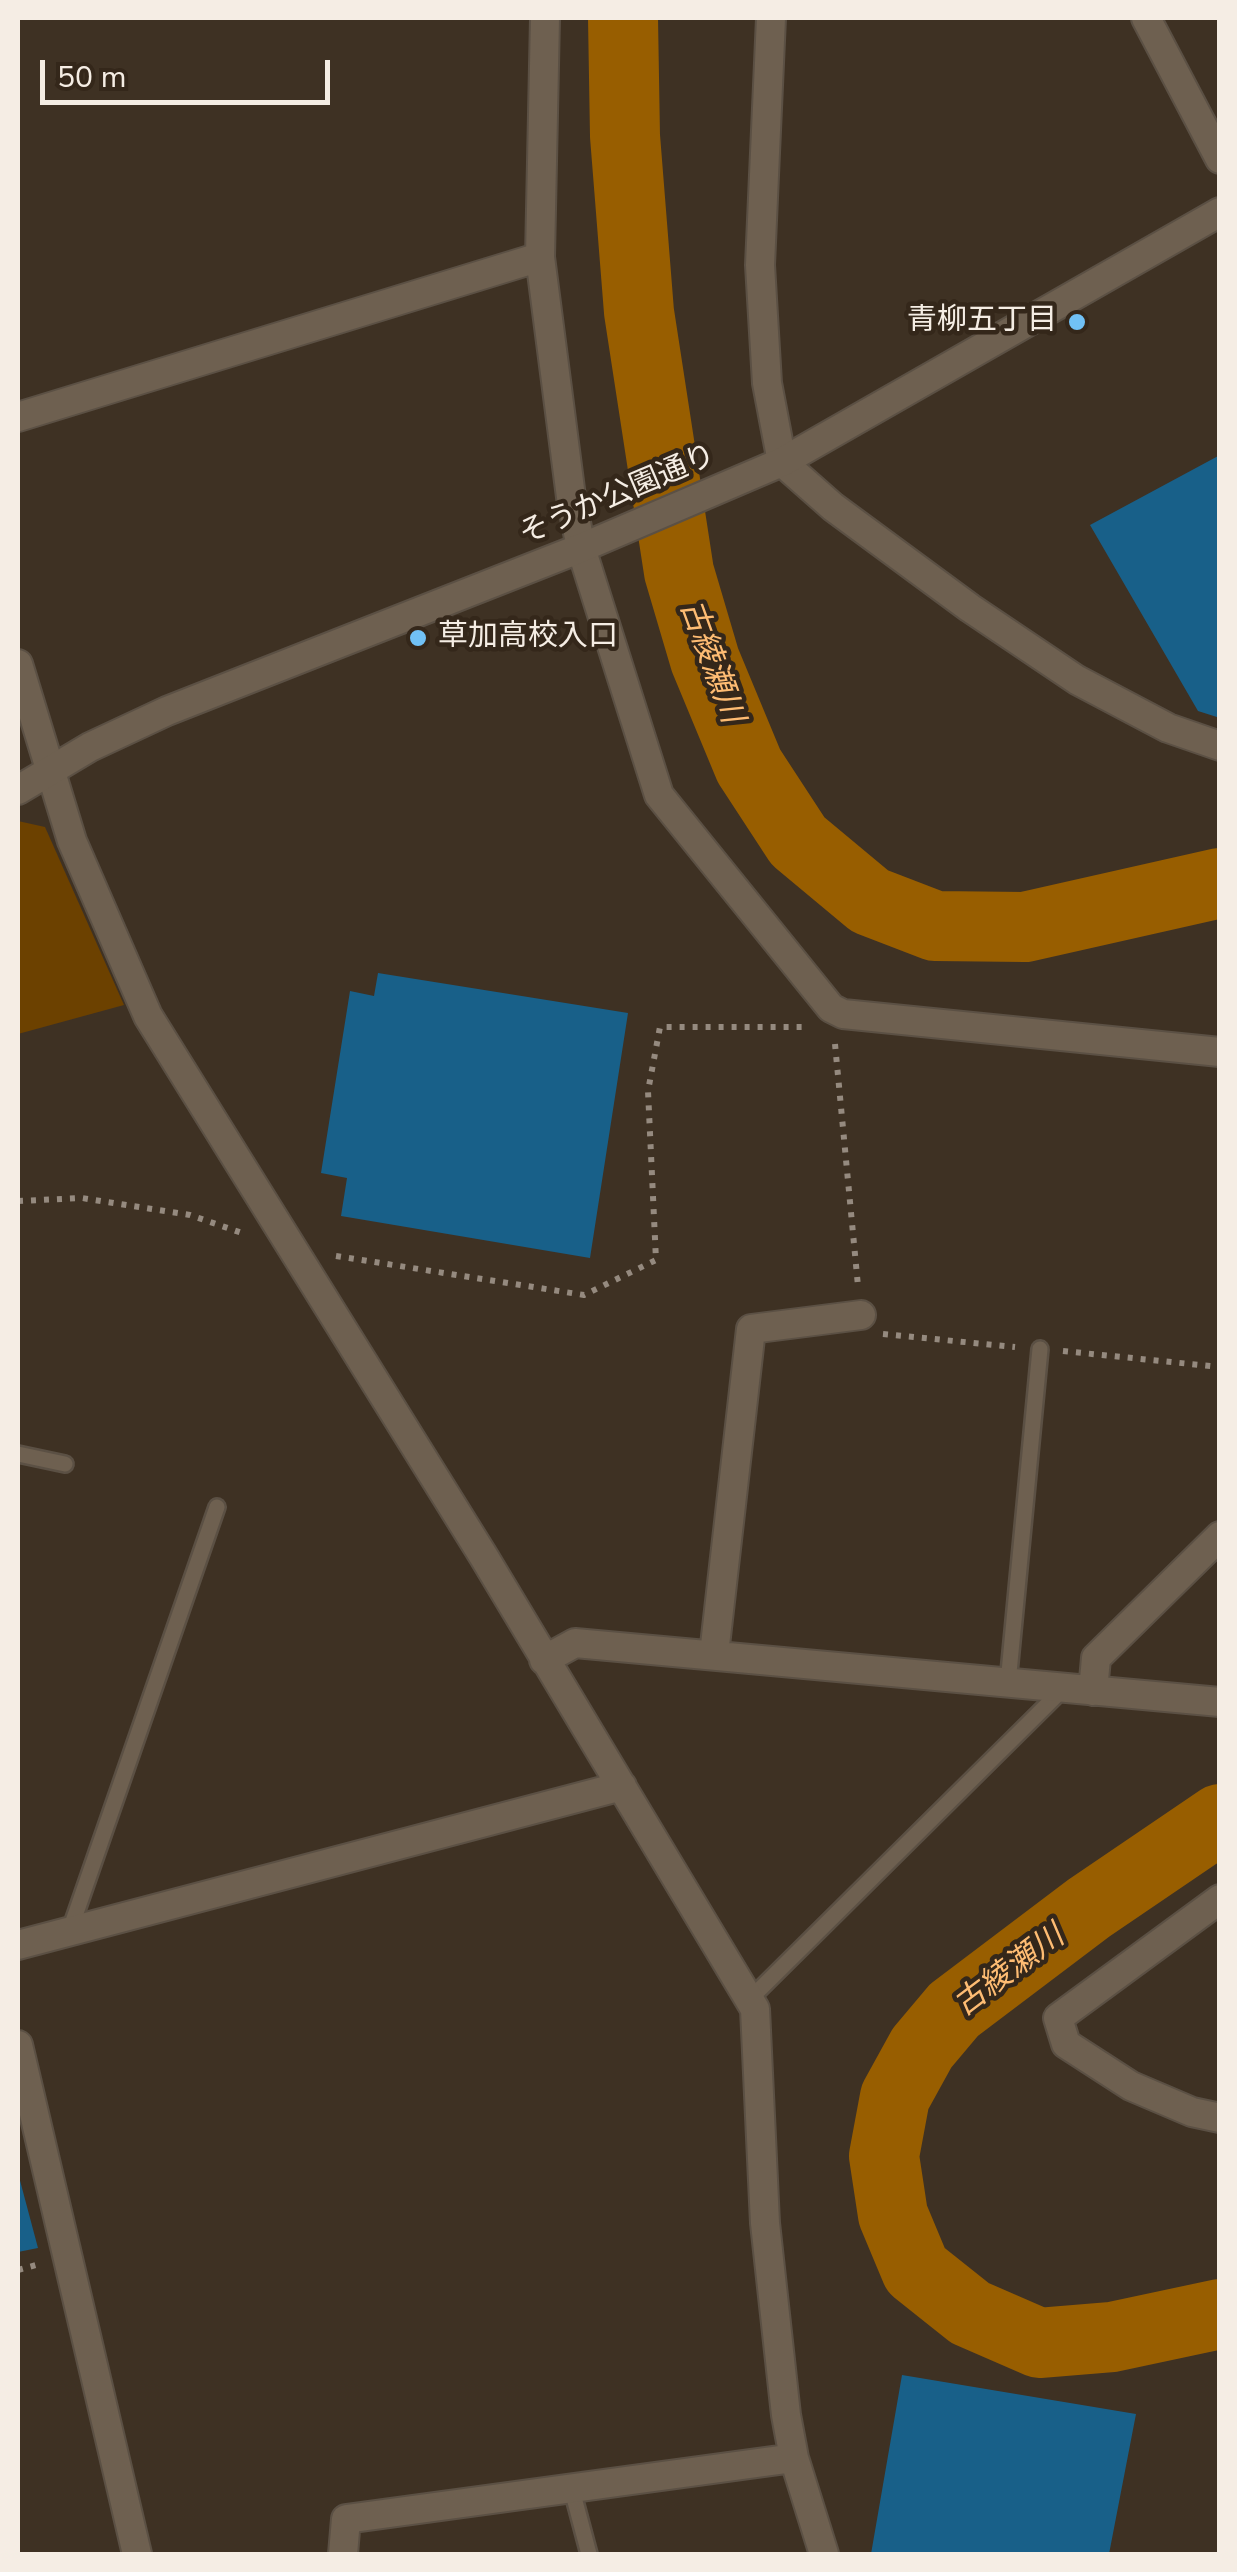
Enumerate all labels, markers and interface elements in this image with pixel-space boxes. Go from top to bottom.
scale bar [45,40,335,102]
text: 50 m [57,57,126,98]
place label: 青柳五丁目 [907,304,1057,340]
marker: 青柳五丁目 [1066,311,1088,333]
street label: そうか公園通り [514,438,722,554]
water label: 古綾瀬川 [670,595,750,729]
place label: 草加高校入口 [438,620,618,656]
marker: 草加高校入口 [407,627,429,649]
water label: 古綾瀬川 [947,1918,1073,2026]

